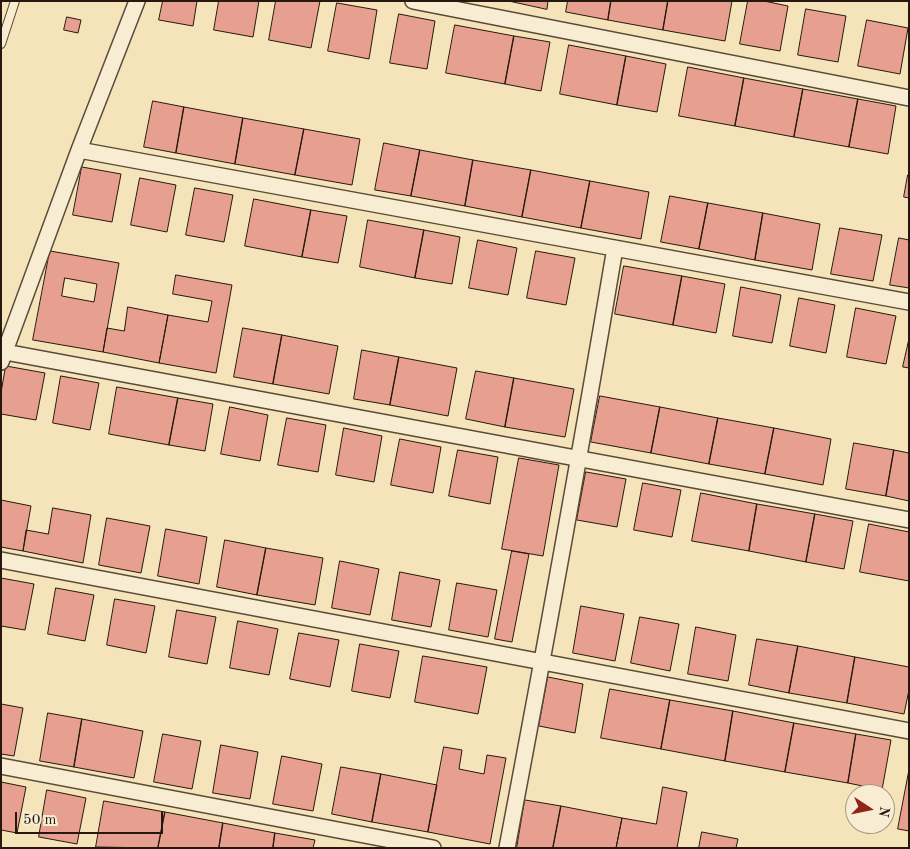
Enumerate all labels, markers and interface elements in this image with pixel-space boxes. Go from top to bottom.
north arrow [845,784,895,834]
scale bar [18,802,165,834]
text: N [876,805,892,818]
text: 50 m [23,813,57,828]

